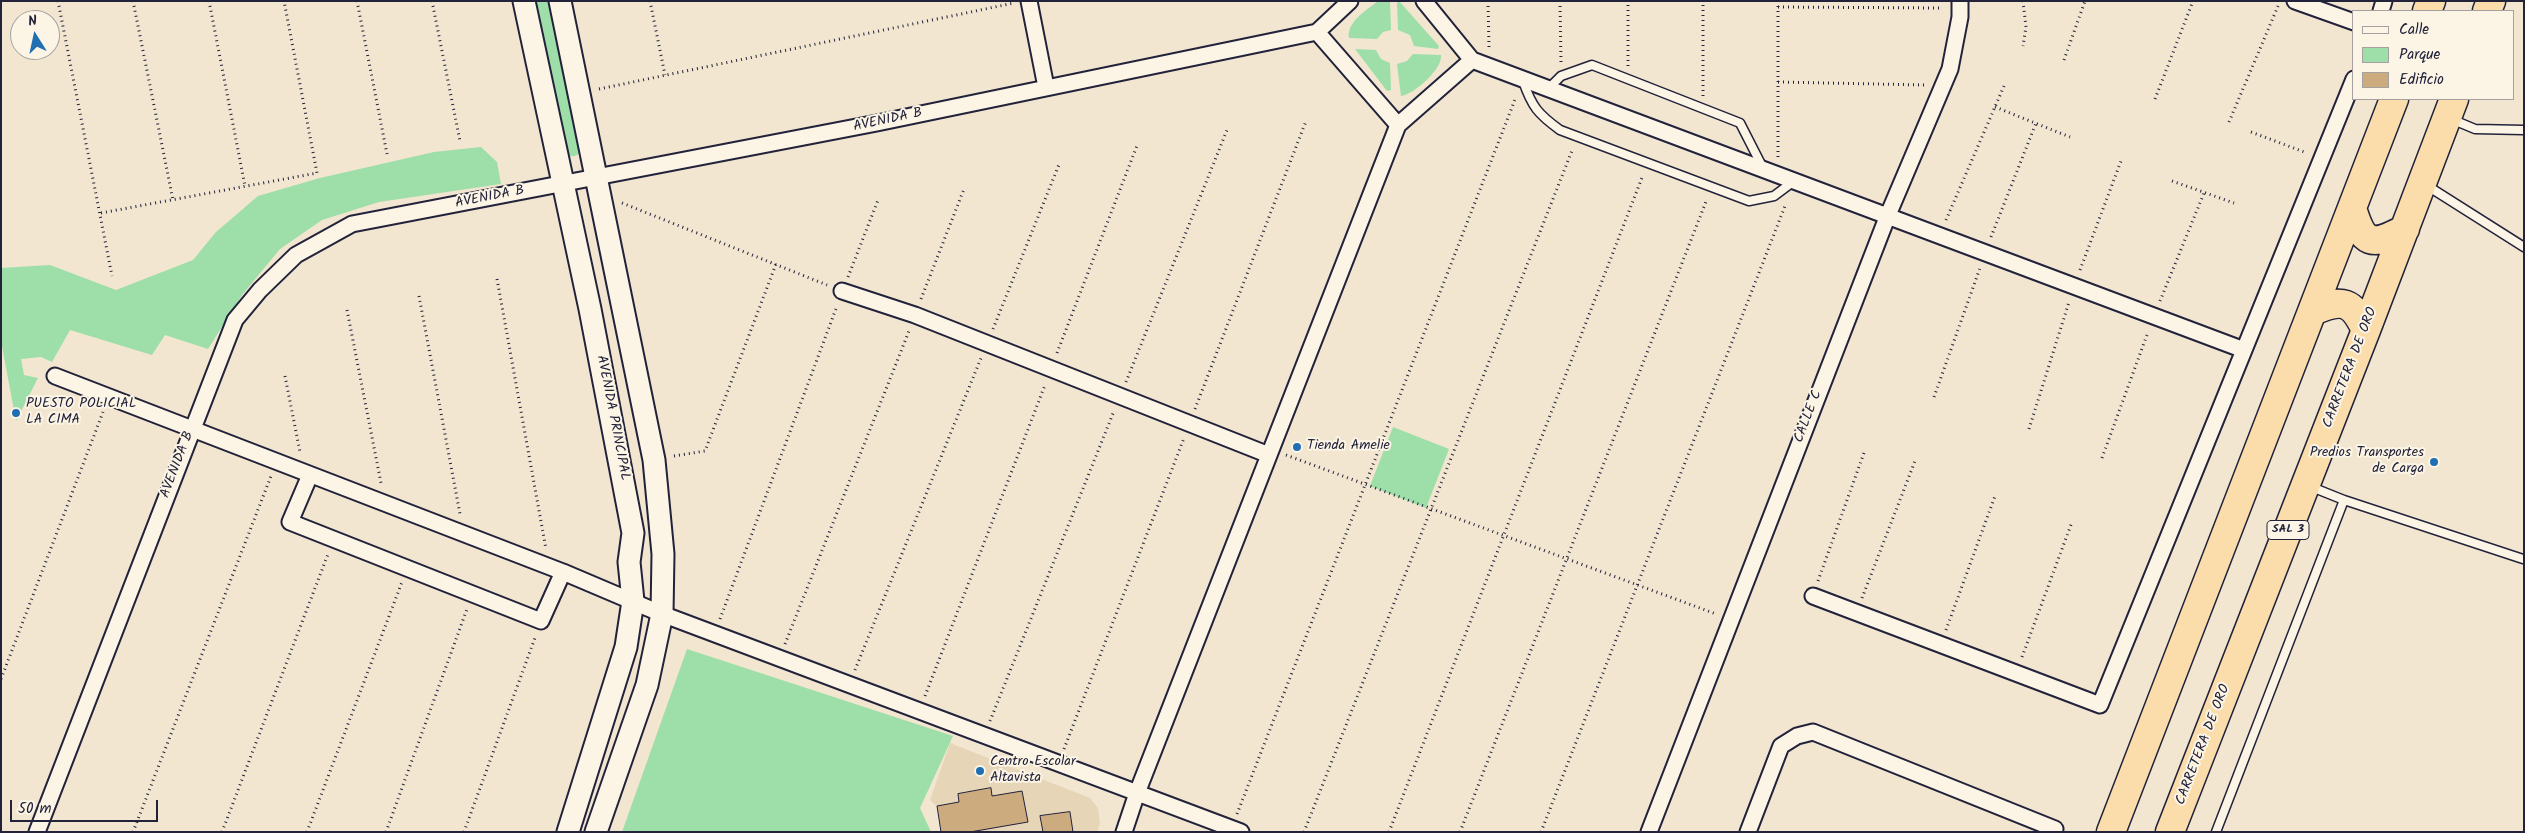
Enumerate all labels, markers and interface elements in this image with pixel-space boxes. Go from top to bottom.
north arrow [10,10,60,60]
text: N [26,10,39,33]
legend [2352,10,2515,100]
text: Calle [2399,18,2429,42]
text: Parque [2399,43,2440,67]
text: Edificio [2399,68,2444,92]
street label: AVENIDA B [852,106,924,136]
street label: AVENIDA B [454,183,526,213]
street label: CARRETERA DE ORO [2320,305,2382,431]
street label: AVENIDA PRINCIPAL [592,354,632,482]
street label: CALLE C [1791,389,1827,445]
place label: PUESTO POLICIAL LA CIMA [26,397,136,430]
marker: PUESTO POLICIAL LA CIMA [10,407,22,419]
street label: AVENIDA B [158,429,198,501]
place label: Tienda Amelie [1307,439,1390,455]
marker: Tienda Amelie [1291,441,1303,453]
place label: Predios Transportes de Carga [2310,446,2424,478]
marker: Predios Transportes de Carga [2428,456,2440,468]
road number: SAL 3 [2267,520,2309,540]
street label: CARRETERA DE ORO [2173,682,2235,808]
place label: Centro Escolar Altavista [990,755,1076,788]
marker: Centro Escolar Altavista [974,765,986,777]
scale bar [12,790,160,822]
text: 50 m [18,797,52,821]

